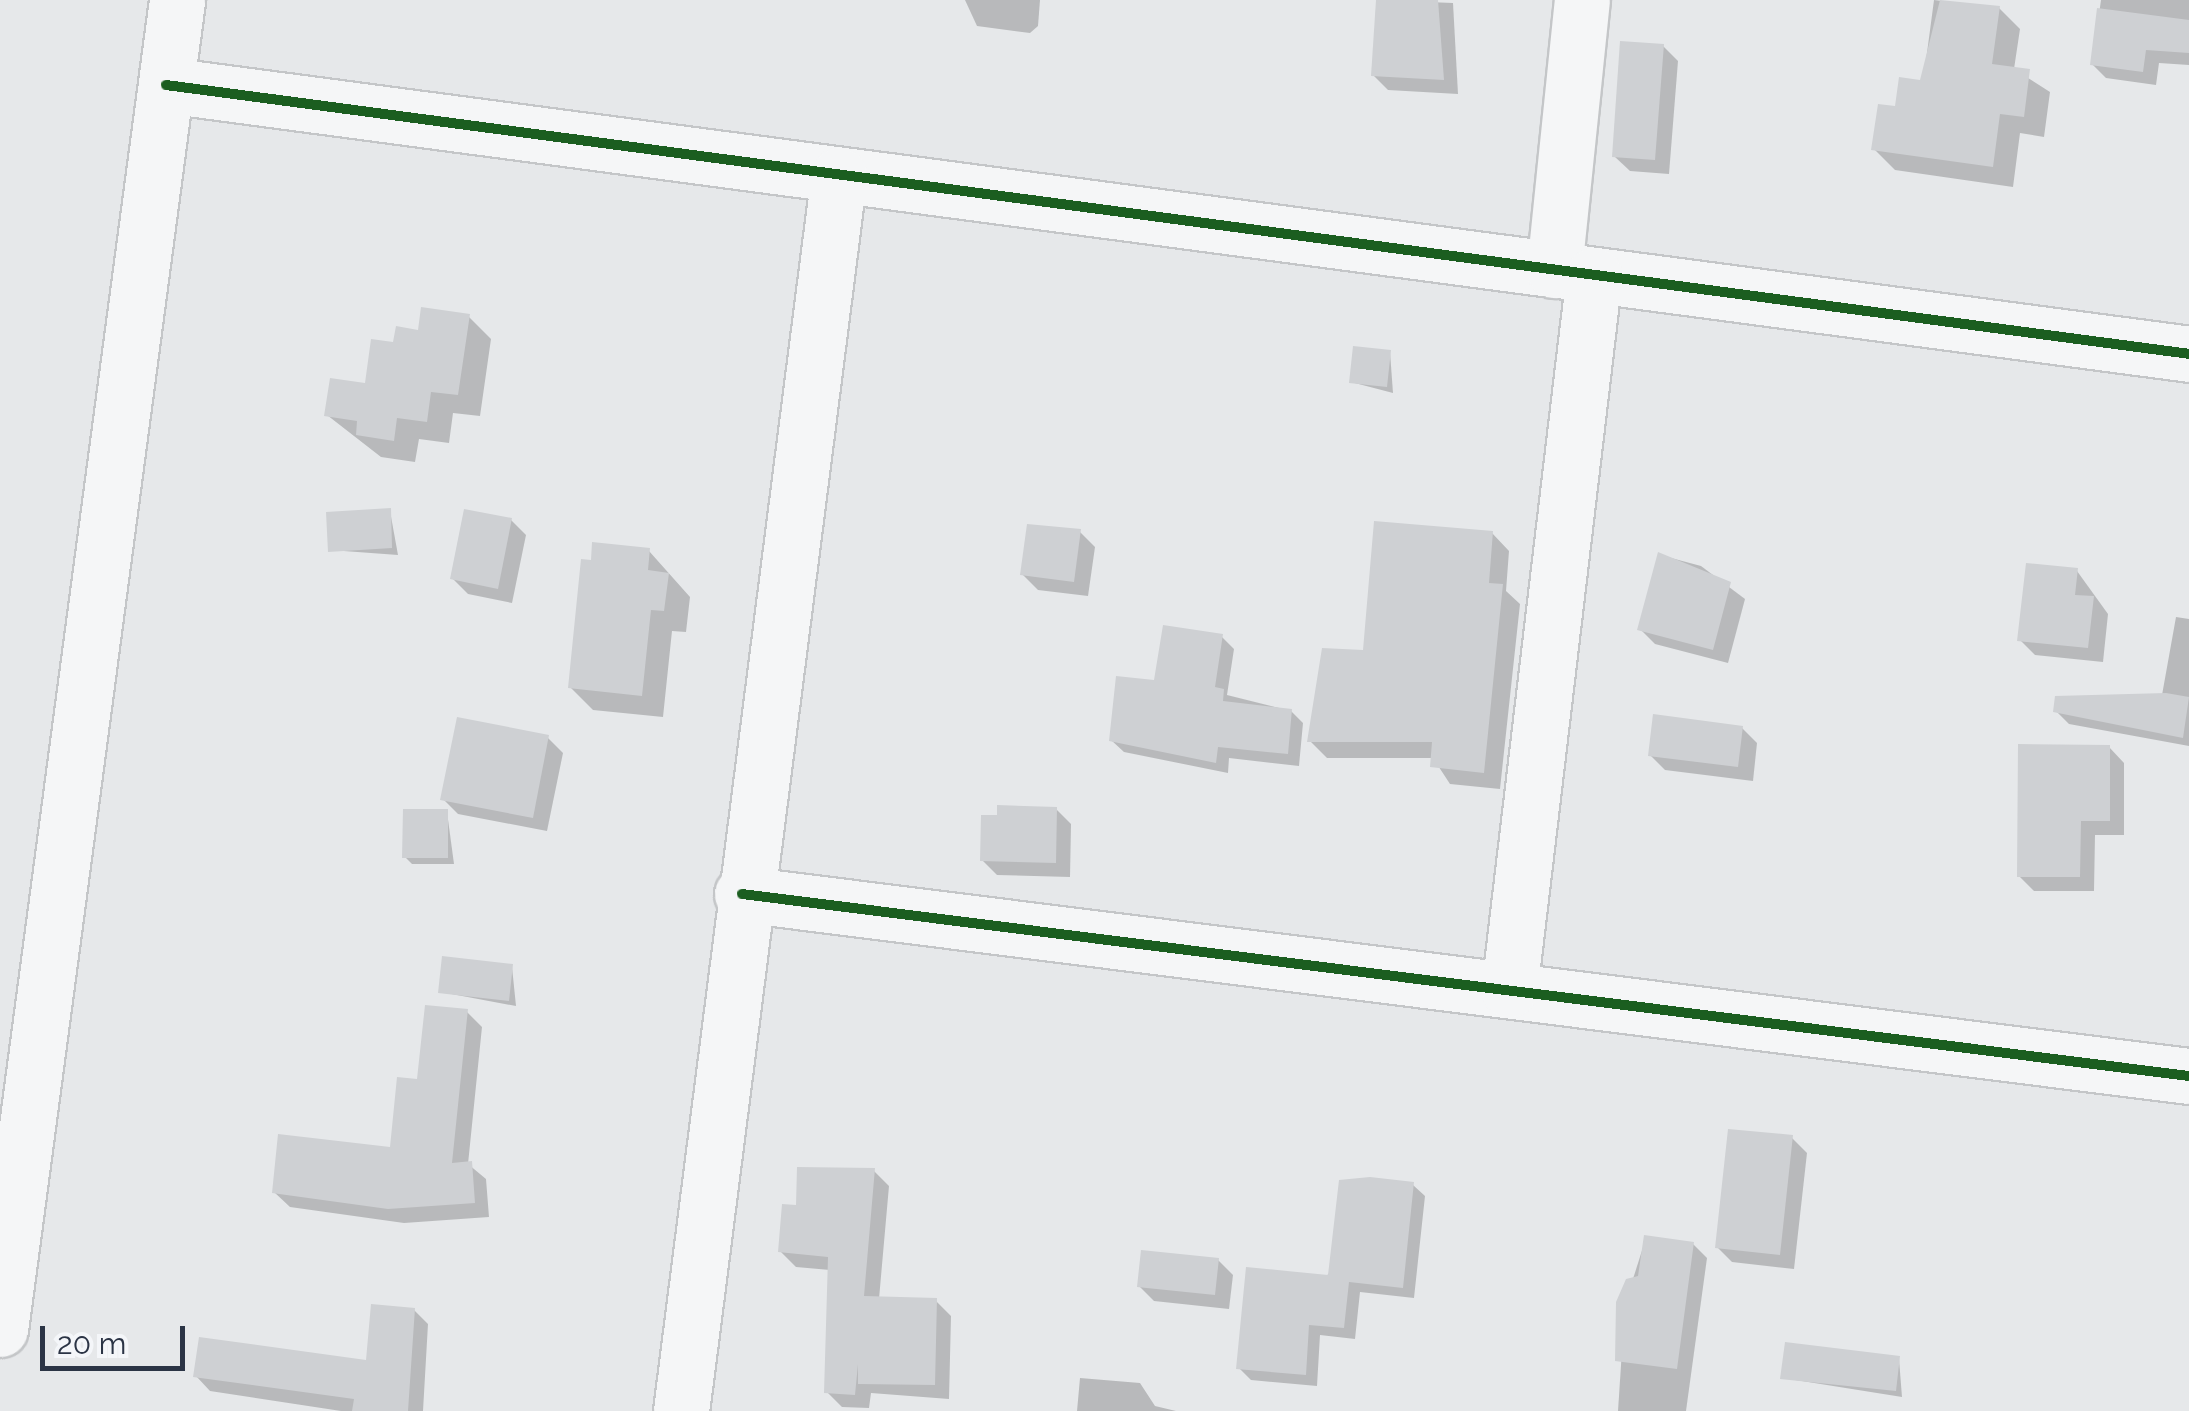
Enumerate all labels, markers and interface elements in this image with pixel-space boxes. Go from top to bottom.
scale bar [45,1306,190,1368]
text: 20 m [57,1326,126,1361]

